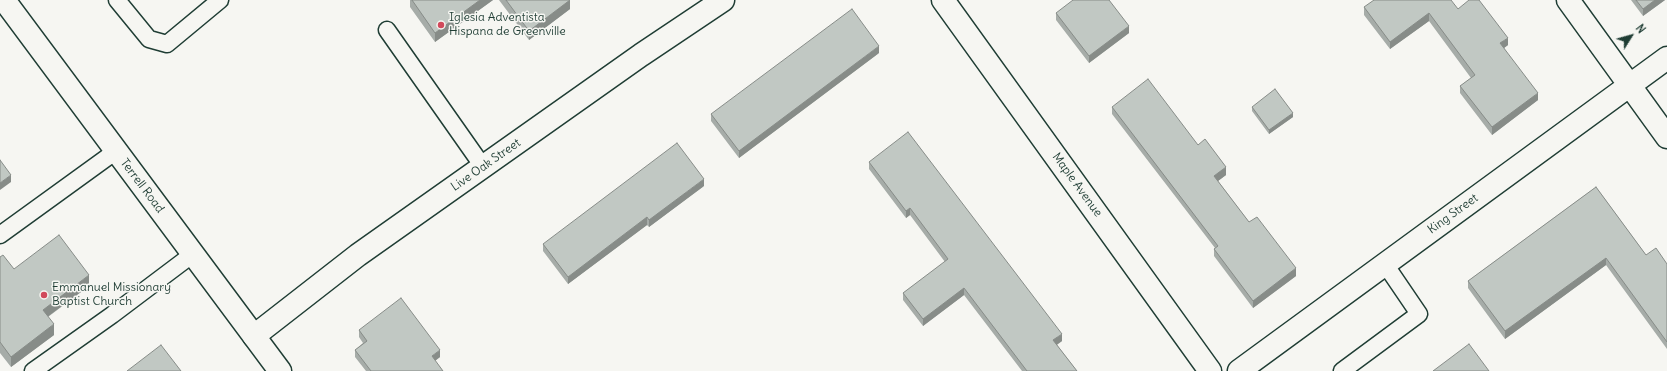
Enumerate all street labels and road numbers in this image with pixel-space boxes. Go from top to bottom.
street label: Live Oak Street [448,136,524,194]
street label: Maple Avenue [1049,150,1105,220]
street label: Terrell Road [117,156,167,216]
street label: King Street [1425,191,1481,237]

